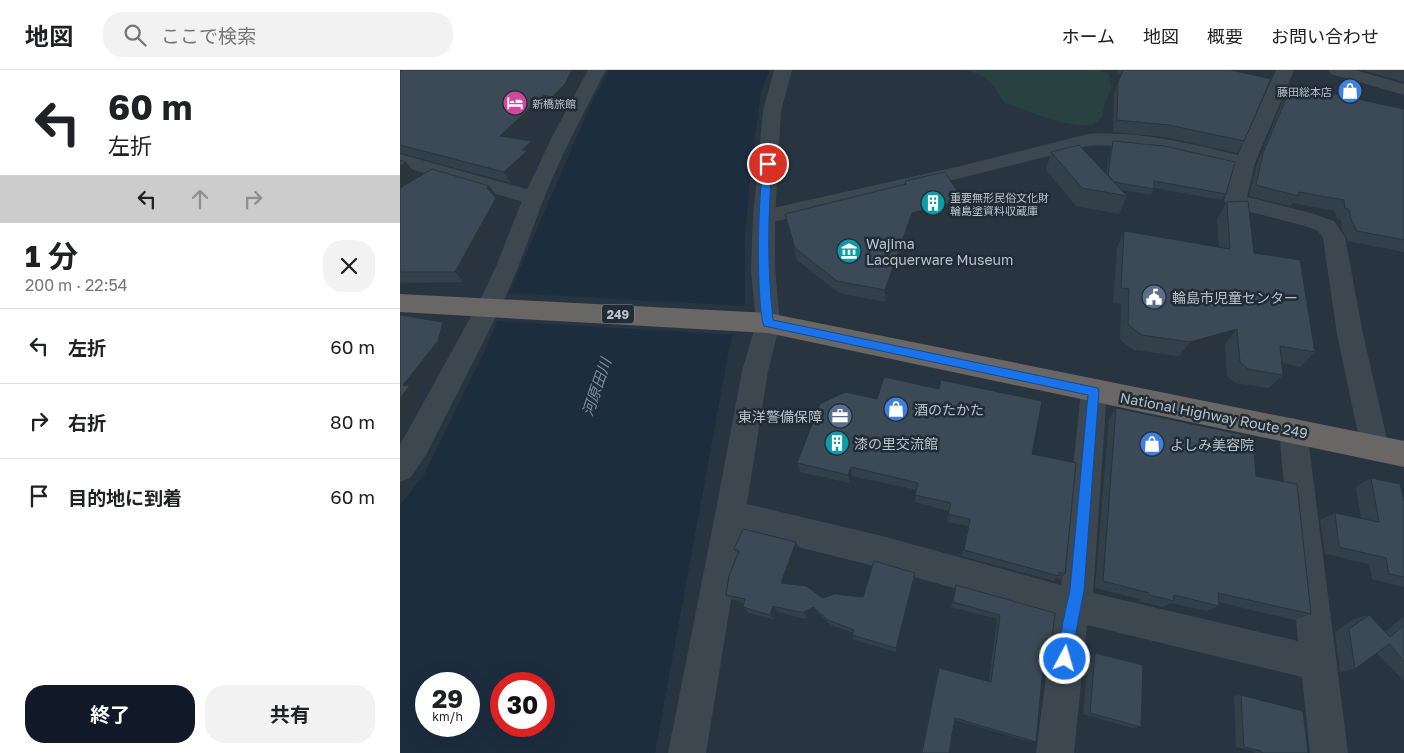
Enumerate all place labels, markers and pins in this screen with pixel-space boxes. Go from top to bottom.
shop icon: 藤田総本店 [1337,78,1363,104]
place label: 藤田総本店 [1277,85,1332,98]
hotel icon: 新橋旅館 [502,90,528,116]
place label: 新橋旅館 [532,97,576,110]
pin [747,143,789,185]
building icon: 重要無形民俗文化財 輪島塗資料収蔵庫 [920,190,946,216]
place label: 重要無形民俗文化財 輪島塗資料収蔵庫 [950,191,1049,217]
place label: Wajima Lacquerware Museum [866,235,1013,268]
museum icon: Wajima Lacquerware Museum [836,238,862,264]
public building icon: 輪島市児童センター [1141,284,1167,310]
place label: 輪島市児童センター [1172,289,1298,306]
shop icon: 酒のたかた [883,396,909,422]
place label: 酒のたかた [914,401,984,418]
office icon: 東洋警備保障 [827,403,853,429]
place label: 東洋警備保障 [738,408,822,425]
building icon: 漆の里交流館 [824,430,850,456]
shop icon: よしみ美容院 [1139,431,1165,457]
place label: 漆の里交流館 [854,435,938,452]
place label: よしみ美容院 [1170,436,1254,453]

